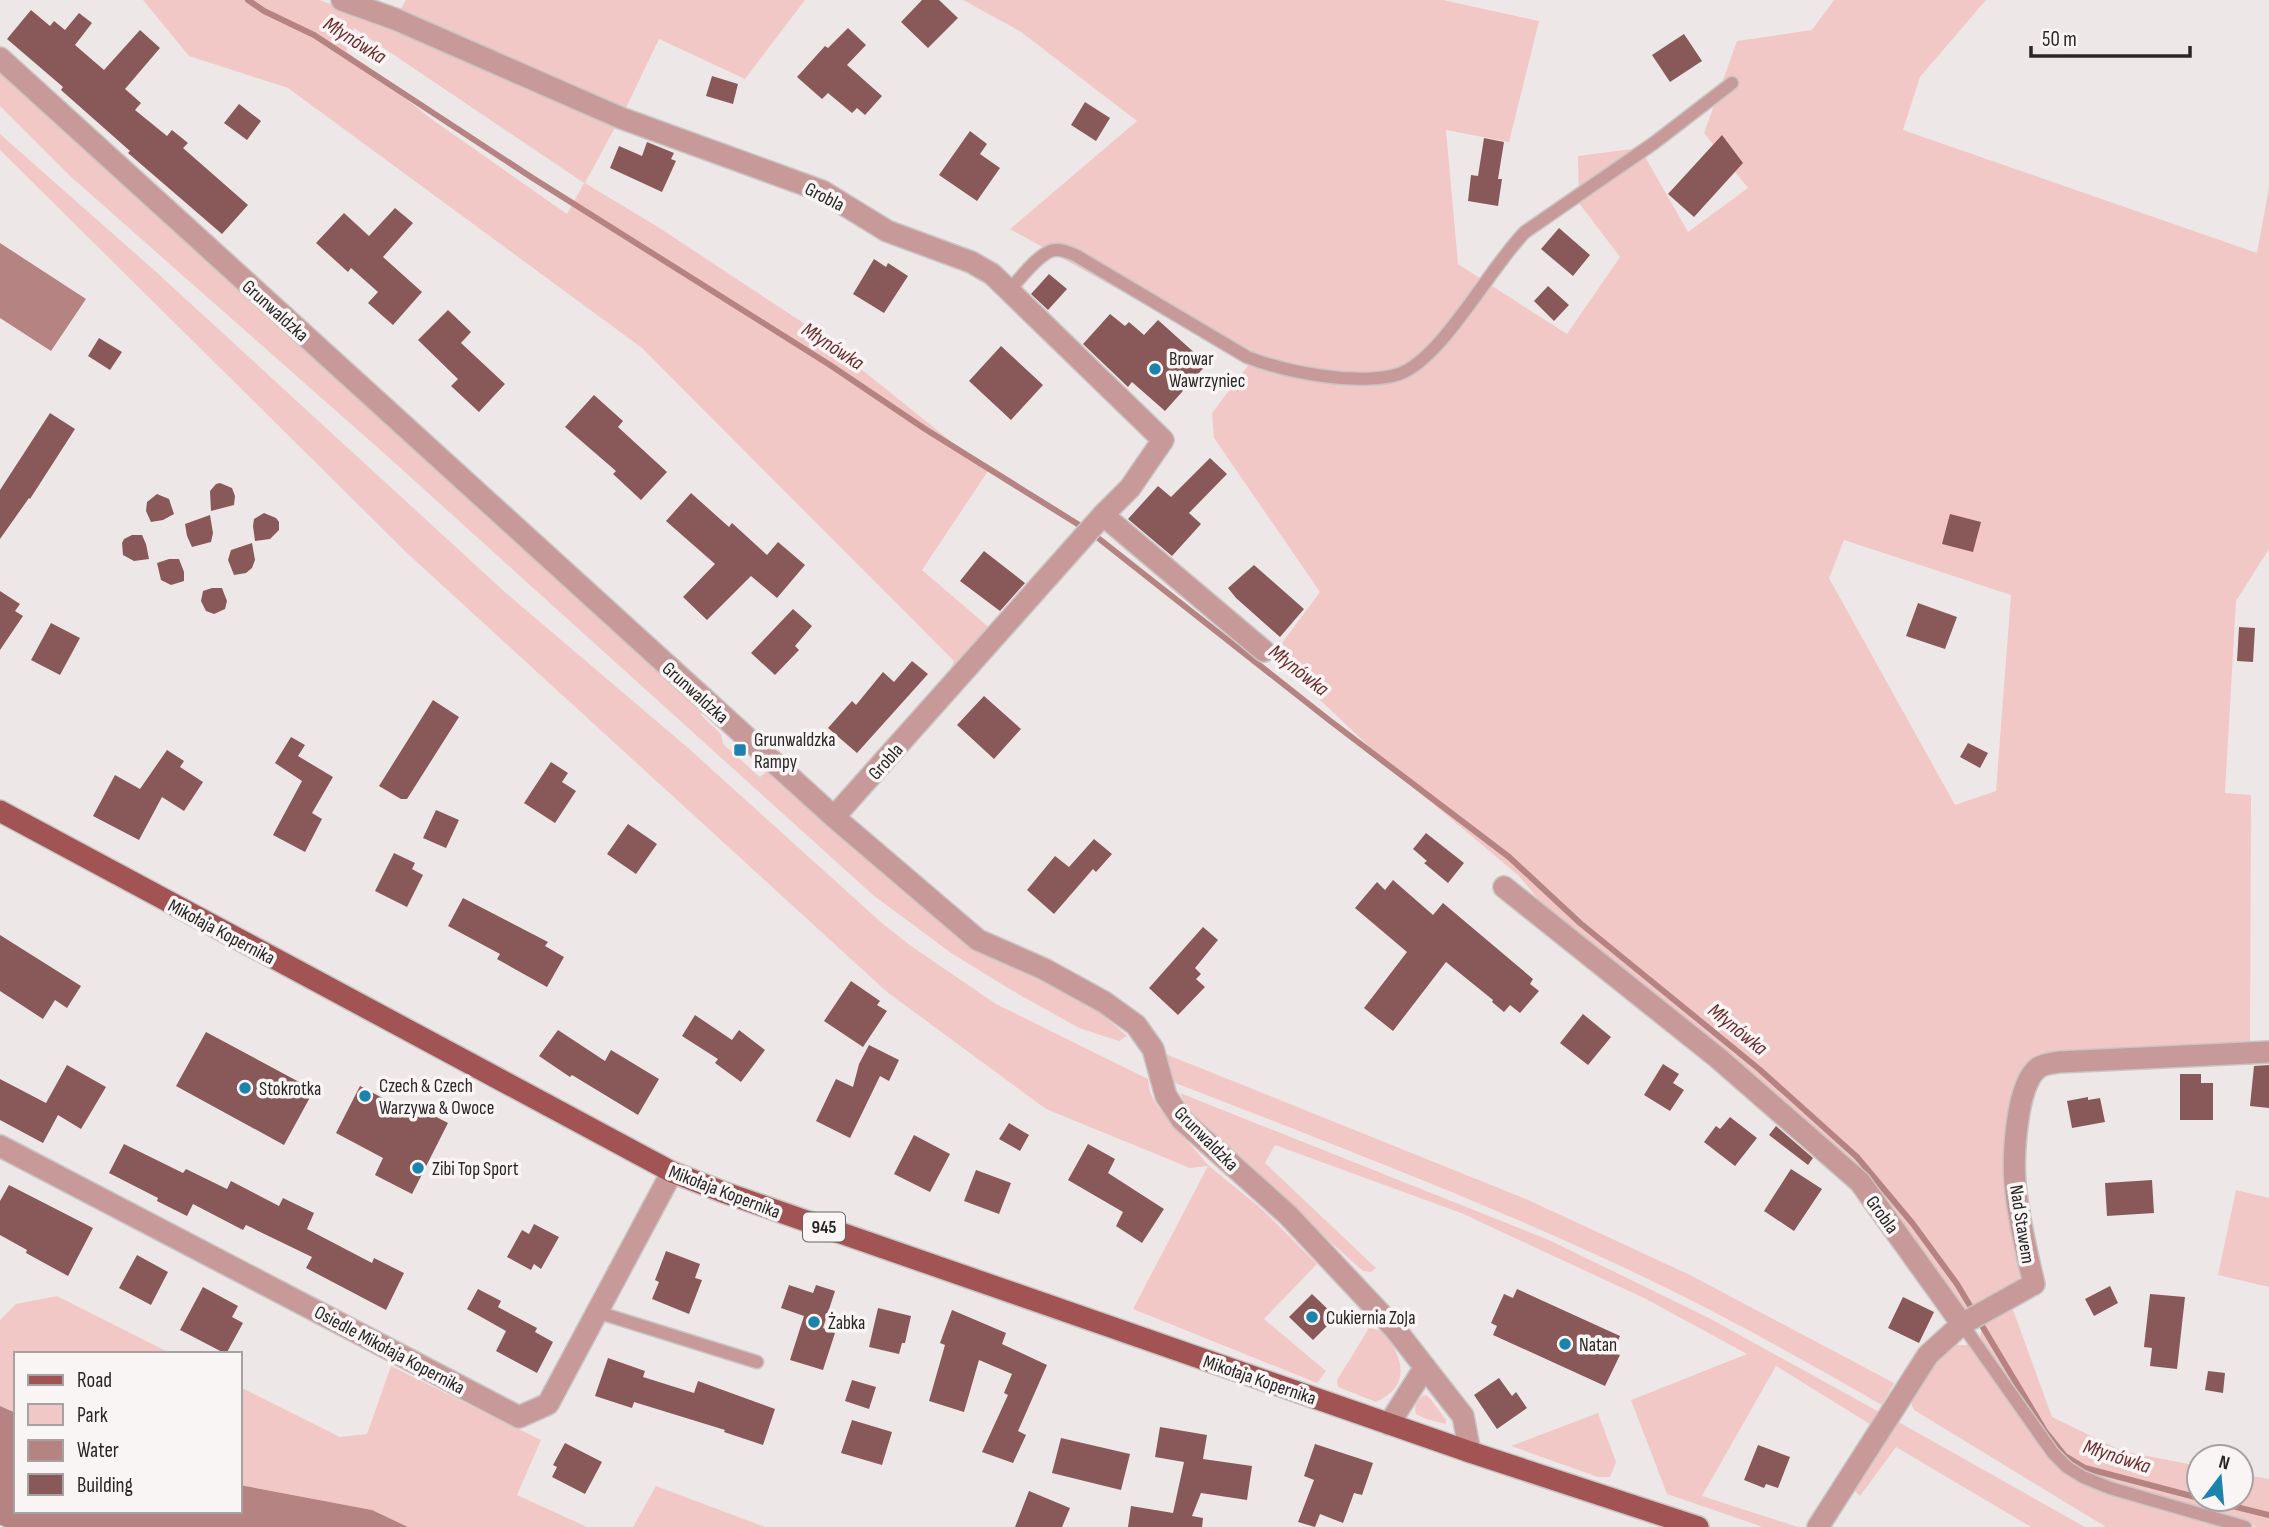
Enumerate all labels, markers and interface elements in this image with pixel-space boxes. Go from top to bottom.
water label: Młynówka [319,11,391,70]
scale bar [2031,14,2190,58]
text: 50 m [2042,27,2077,52]
street label: Grobla [801,178,848,217]
street label: Grunwaldzka [237,275,313,347]
water label: Młynówka [797,317,869,376]
place label: Browar Wawrzyniec [1169,348,1245,393]
marker: Browar Wawrzyniec [1147,361,1163,377]
water label: Młynówka [1264,639,1334,702]
street label: Grunwaldzka [657,657,733,729]
place label: Grunwaldzka Rampy [754,729,836,774]
street label: Grobla [864,739,908,785]
marker: Grunwaldzka Rampy [732,742,748,758]
street label: Mikołaja Kopernika [164,895,279,970]
water label: Młynówka [1703,998,1773,1061]
place label: Czech & Czech Warzywa & Owoce [379,1075,494,1120]
place label: Stokrotka [259,1078,321,1101]
marker: Stokrotka [237,1080,253,1096]
marker: Czech & Czech Warzywa & Owoce [357,1088,373,1104]
street label: Grunwaldzka [1169,1102,1243,1176]
place label: Zibi Top Sport [432,1158,519,1181]
marker: Zibi Top Sport [410,1160,426,1176]
street label: Mikołaja Kopernika [665,1161,783,1224]
street label: Nad Stawem [2004,1183,2039,1265]
street label: Grobla [1860,1191,1903,1238]
road number: 945 [803,1212,845,1242]
street label: Osiedle Mikołaja Kopernika [310,1301,468,1400]
place label: Cukiernia ZoJa [1326,1307,1416,1330]
marker: Cukiernia ZoJa [1304,1309,1320,1325]
place label: Żabka [828,1312,865,1335]
marker: Żabka [806,1314,822,1330]
place label: Natan [1579,1334,1617,1357]
marker: Natan [1557,1336,1573,1352]
street label: Mikołaja Kopernika [1200,1350,1319,1410]
legend [14,1352,242,1513]
text: Road [77,1368,112,1393]
text: Park [77,1403,108,1428]
water label: Młynówka [2080,1434,2154,1479]
text: Water [77,1438,119,1463]
north arrow [2185,1443,2255,1513]
text: N [2216,1451,2232,1476]
text: Building [77,1473,133,1498]

